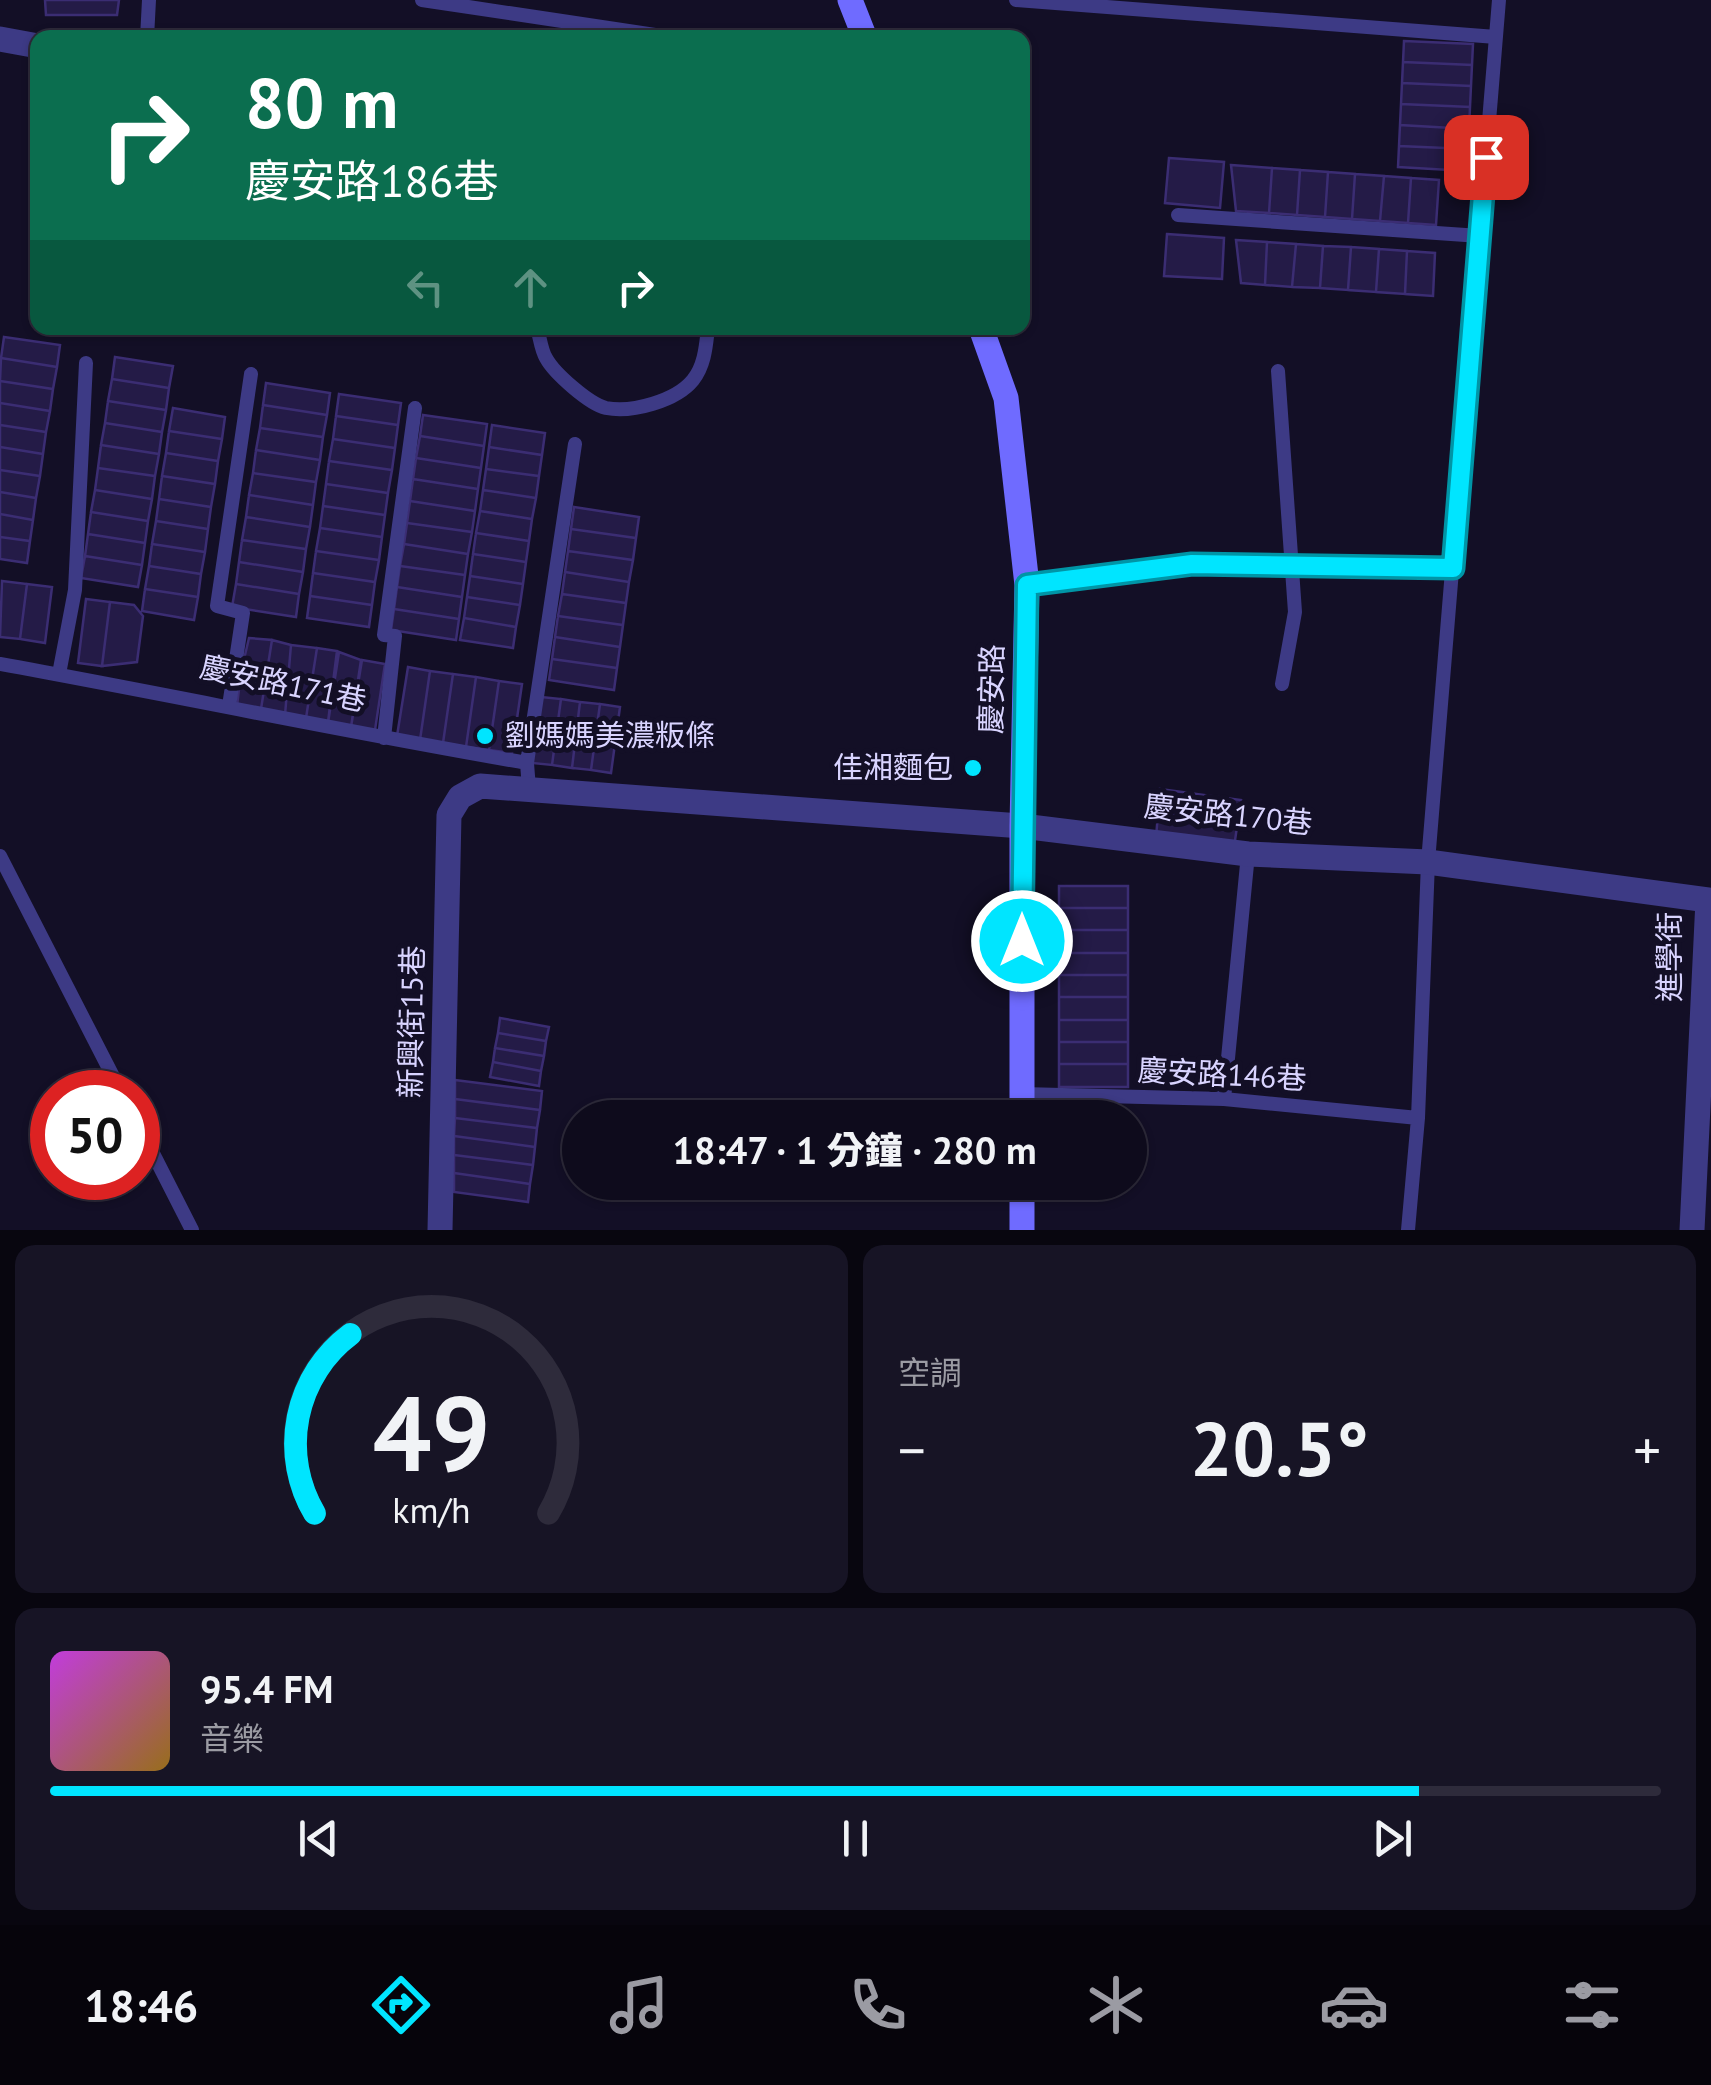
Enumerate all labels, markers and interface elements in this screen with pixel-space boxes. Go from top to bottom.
text: 80 m [245,57,398,147]
icon: right [80,70,210,200]
pin [1444,115,1529,200]
icon: arrive [1459,130,1514,185]
text: 慶安路186巷 [245,151,499,209]
icon: left [398,260,453,315]
icon: ahead [503,260,558,315]
icon: right [608,260,663,315]
street label: 慶安路 [970,644,1011,734]
street label: 慶安路171巷 [197,646,370,719]
place label: 劉媽媽美濃粄條 [505,715,715,754]
marker: 劉媽媽美濃粄條 [474,725,496,747]
place label: 佳湘麵包 [833,747,953,786]
marker: 佳湘麵包 [962,757,984,779]
street label: 慶安路170巷 [1142,785,1314,842]
position arrow [970,889,1074,993]
street label: 進學街 [1649,912,1688,1002]
street label: 新興街15巷 [390,945,431,1099]
street label: 慶安路146巷 [1137,1050,1308,1097]
speed limit sign: 50 [30,1070,160,1200]
text: 18:47 · 1 分鐘 · 280 m [672,1125,1037,1174]
text: 空調 [898,1351,962,1393]
text: 49 [373,1365,490,1500]
text: 20.5° [1190,1400,1369,1497]
text: − [898,1414,926,1485]
text: + [1633,1414,1661,1485]
text: km/h [392,1487,471,1533]
text: 95.4 FM [200,1664,333,1713]
text: 音樂 [200,1717,264,1759]
icon: previous [291,1811,346,1866]
icon: pause [828,1811,883,1866]
icon: next [1365,1811,1420,1866]
icon: directions [366,1970,436,2040]
icon: music [604,1970,674,2040]
icon: phone [843,1970,913,2040]
icon: climate [1081,1970,1151,2040]
icon: car [1319,1970,1389,2040]
icon: filters [1557,1970,1627,2040]
text: 18:46 [84,1976,198,2034]

